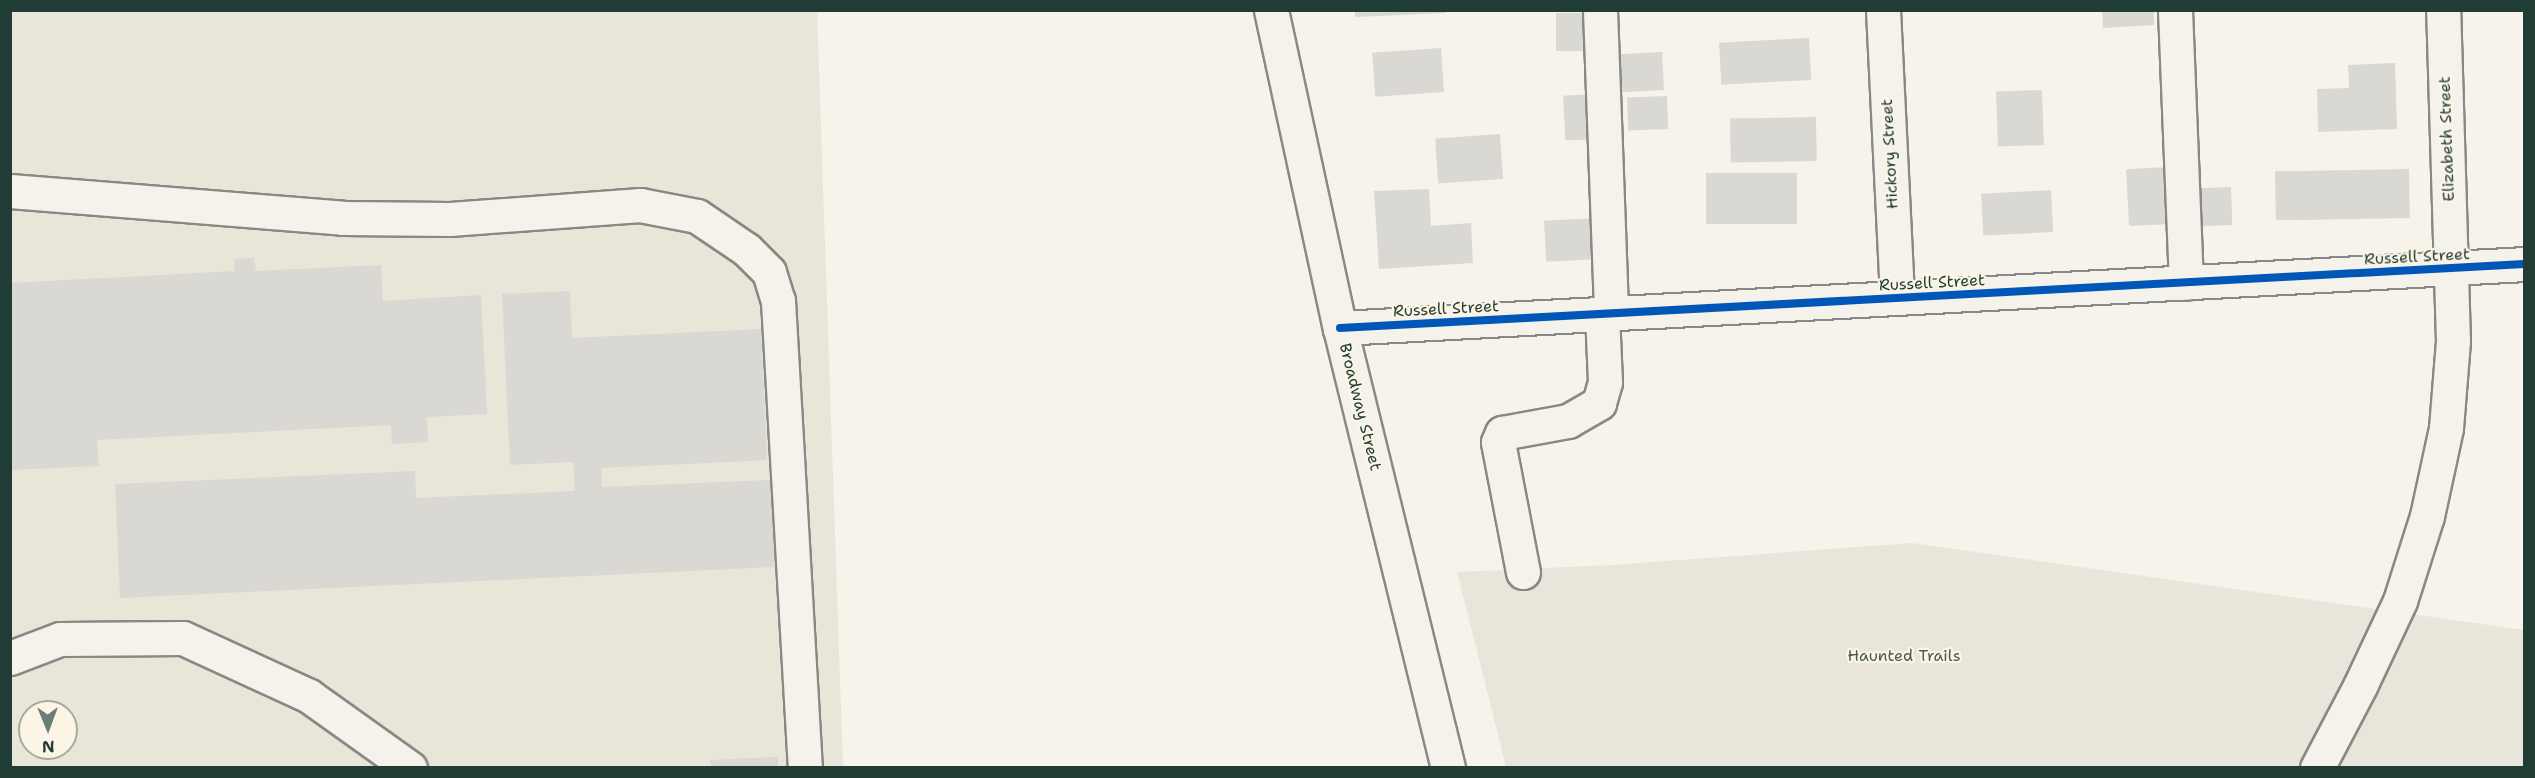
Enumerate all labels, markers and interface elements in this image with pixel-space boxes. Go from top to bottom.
street label: Elizabeth Street [2435,76,2459,202]
street label: Hickory Street [1878,98,1902,210]
street label: Russell Street [2364,245,2470,269]
street label: Russell Street [1879,271,1985,295]
street label: Russell Street [1393,297,1499,321]
street label: Broadway Street [1335,341,1385,473]
park label: Haunted Trails [1847,646,1961,666]
north arrow [18,700,78,760]
text: N [42,736,55,757]

